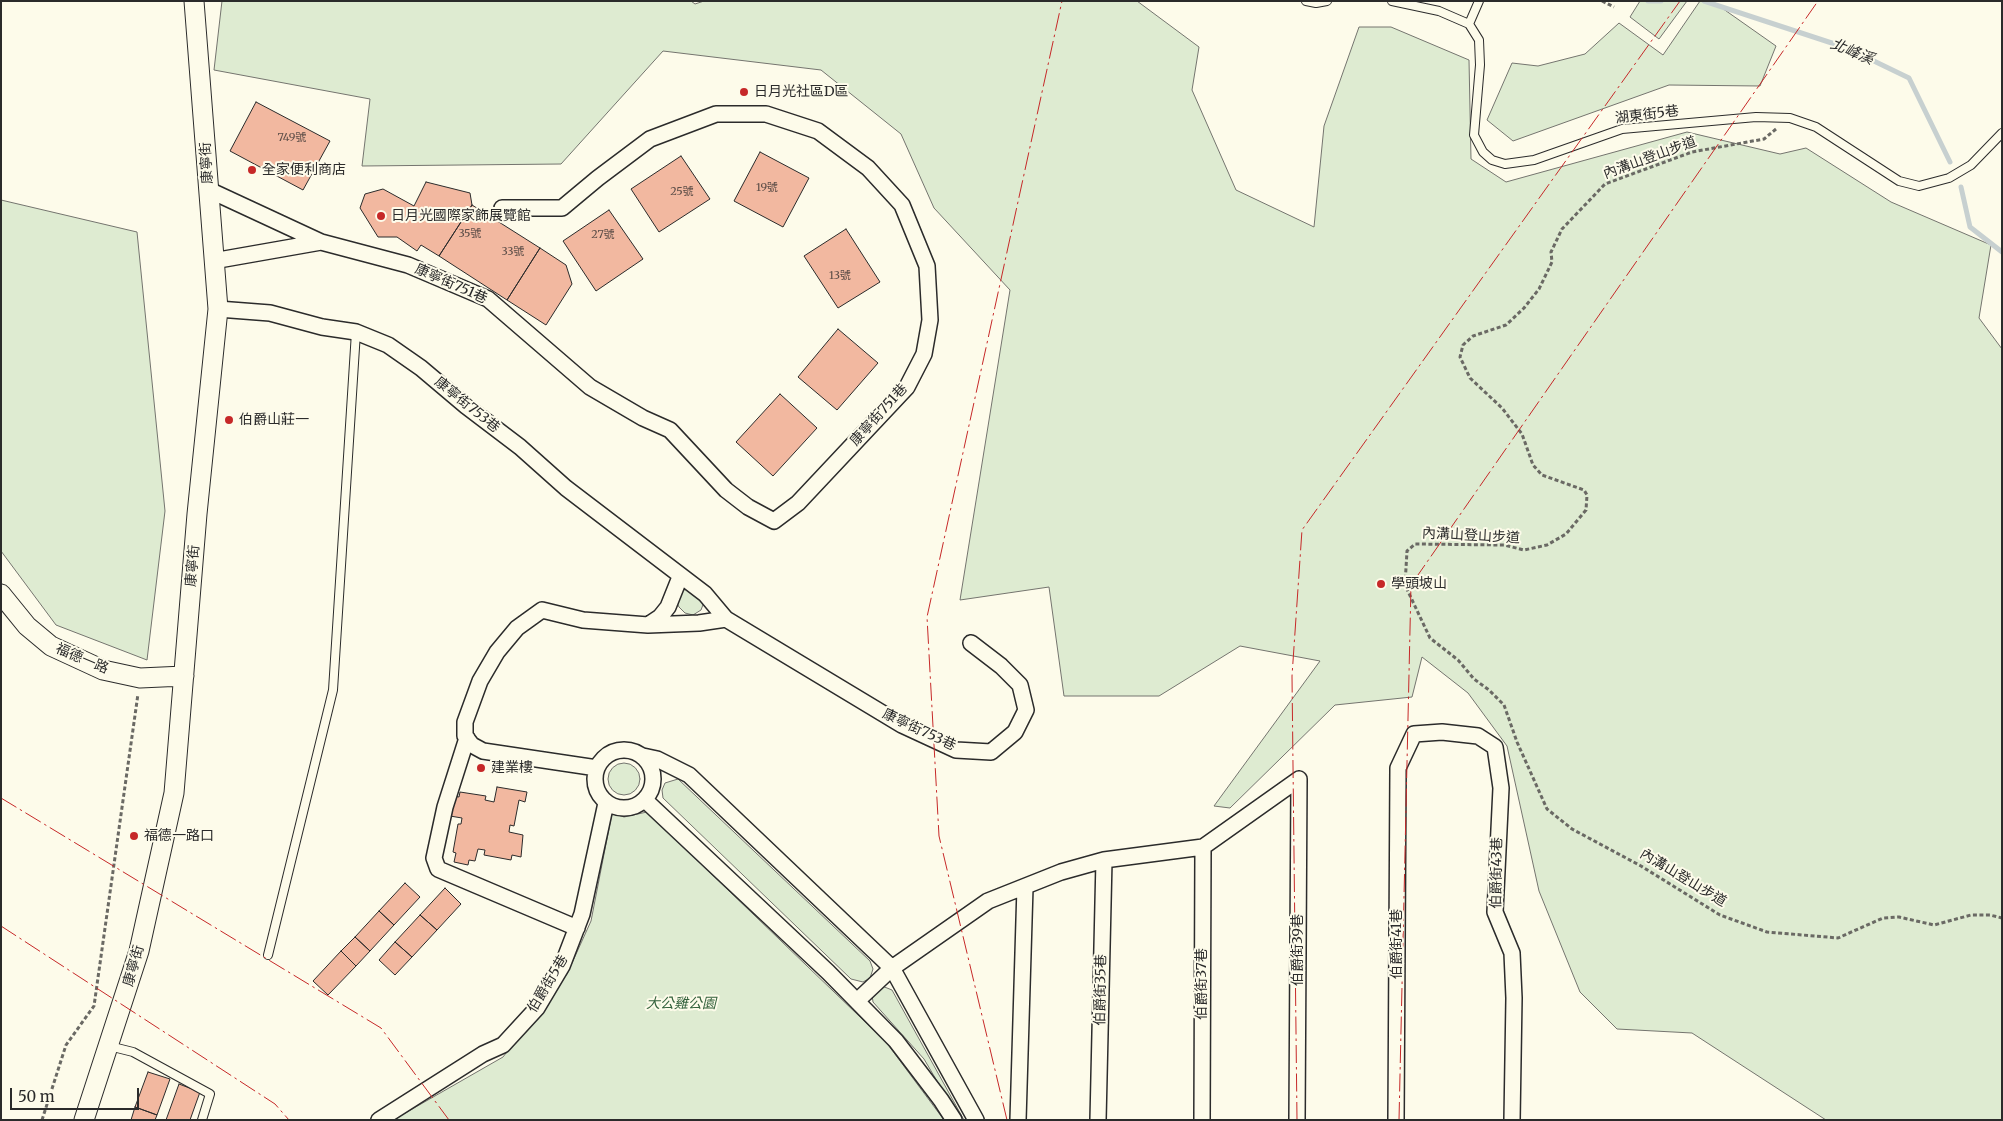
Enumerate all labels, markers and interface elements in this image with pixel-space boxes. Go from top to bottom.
water label: 北峰溪 [1828,35,1876,69]
place label: 日月光社區D區 [754,84,849,100]
marker: 日月光社區D區 [738,86,750,98]
street label: 湖東街5巷 [1614,103,1680,127]
house number: 749號 [277,131,307,145]
street label: 內溝山登山步道 [1601,133,1699,183]
street label: 康寧街 [198,142,216,184]
place label: 全家便利商店 [262,162,346,178]
marker: 全家便利商店 [246,164,258,176]
house number: 19號 [756,181,778,195]
house number: 25號 [670,185,694,199]
place label: 日月光國際家飾展覽館 [391,208,531,224]
marker: 日月光國際家飾展覽館 [375,210,387,222]
house number: 35號 [458,227,482,241]
house number: 27號 [591,228,615,242]
house number: 33號 [501,245,525,259]
street label: 康寧街751巷 [412,261,490,307]
house number: 13號 [829,269,851,283]
street label: 康寧街753巷 [431,374,503,436]
street label: 康寧街751巷 [847,381,911,449]
place label: 伯爵山莊一 [239,412,309,428]
marker: 伯爵山莊一 [223,414,235,426]
street label: 內溝山登山步道 [1422,525,1520,547]
street label: 康寧街 [183,544,203,588]
place label: 學頭坡山 [1391,576,1447,592]
marker: 學頭坡山 [1375,578,1387,590]
street label: 福德一路 [53,640,111,678]
street label: 康寧街753巷 [880,706,958,754]
place label: 建業樓 [491,760,533,776]
marker: 建業樓 [475,762,487,774]
place label: 福德一路口 [144,828,214,844]
marker: 福德一路口 [128,830,140,842]
street label: 伯爵街43巷 [1488,837,1506,909]
street label: 內溝山登山步道 [1637,846,1729,910]
street label: 伯爵街41巷 [1389,909,1405,979]
street label: 伯爵街39巷 [1290,914,1306,986]
street label: 康寧街 [120,943,148,989]
street label: 伯爵街37巷 [1194,948,1210,1020]
street label: 伯爵街5巷 [524,952,572,1016]
street label: 伯爵街35巷 [1092,954,1110,1026]
park label: 大公雞公園 [646,996,716,1012]
scale bar [12,1078,141,1110]
text: 50 m [18,1087,55,1106]

